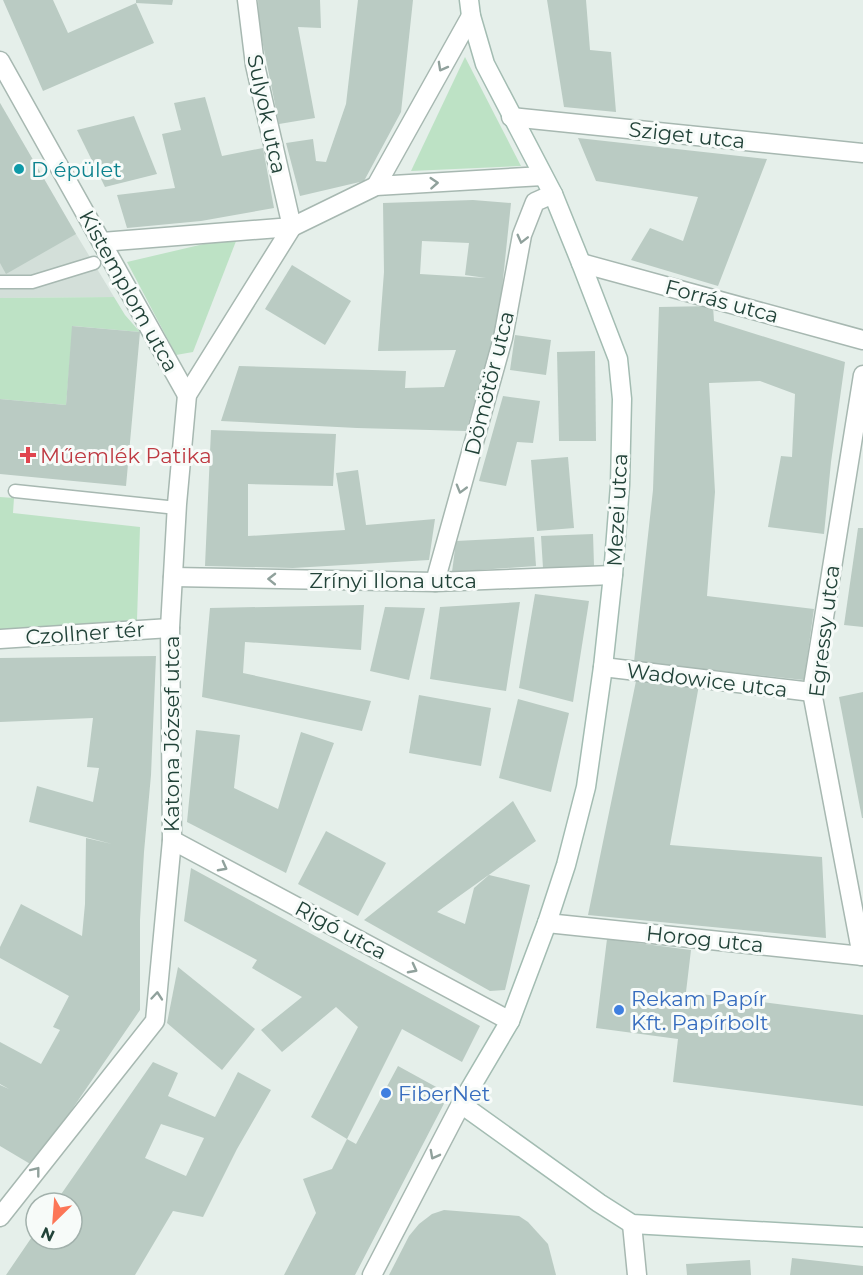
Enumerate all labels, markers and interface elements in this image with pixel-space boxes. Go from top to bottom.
street label: Sulyok utca [242,52,292,176]
one-way arrow [438,61,449,71]
street label: Sziget utca [628,116,746,154]
place label: D épület [31,157,122,182]
marker: D épület [12,162,26,176]
one-way arrow [429,176,438,189]
street label: Kistemplom utca [74,206,184,376]
one-way arrow [516,234,529,244]
street label: Forrás utca [662,274,782,328]
street label: Dömötör utca [459,308,519,458]
place label: Műemlék Patika [40,443,212,468]
marker: Műemlék Patika [21,448,35,462]
street label: Mezei utca [602,453,632,567]
one-way arrow [456,483,468,494]
street label: Egressy utca [803,563,845,699]
street label: Zrínyi Ilona utca [309,568,477,593]
one-way arrow [267,572,276,585]
street label: Czollner tér [24,616,146,650]
street label: Katona József utca [159,636,184,832]
street label: Wadowice utca [625,658,789,702]
one-way arrow [217,860,227,871]
street label: Rigó utca [291,895,391,965]
street label: Horog utca [645,920,765,958]
one-way arrow [407,962,418,973]
place label: Rekam Papír Kft. Papírbolt [631,986,768,1035]
one-way arrow [150,992,163,1001]
marker: Rekam Papír Kft. Papírbolt [612,1003,626,1017]
place label: FiberNet [398,1081,490,1106]
marker: FiberNet [379,1086,393,1100]
one-way arrow [430,1149,441,1160]
one-way arrow [29,1167,40,1178]
north arrow [24,1191,84,1251]
text: N [38,1223,58,1245]

